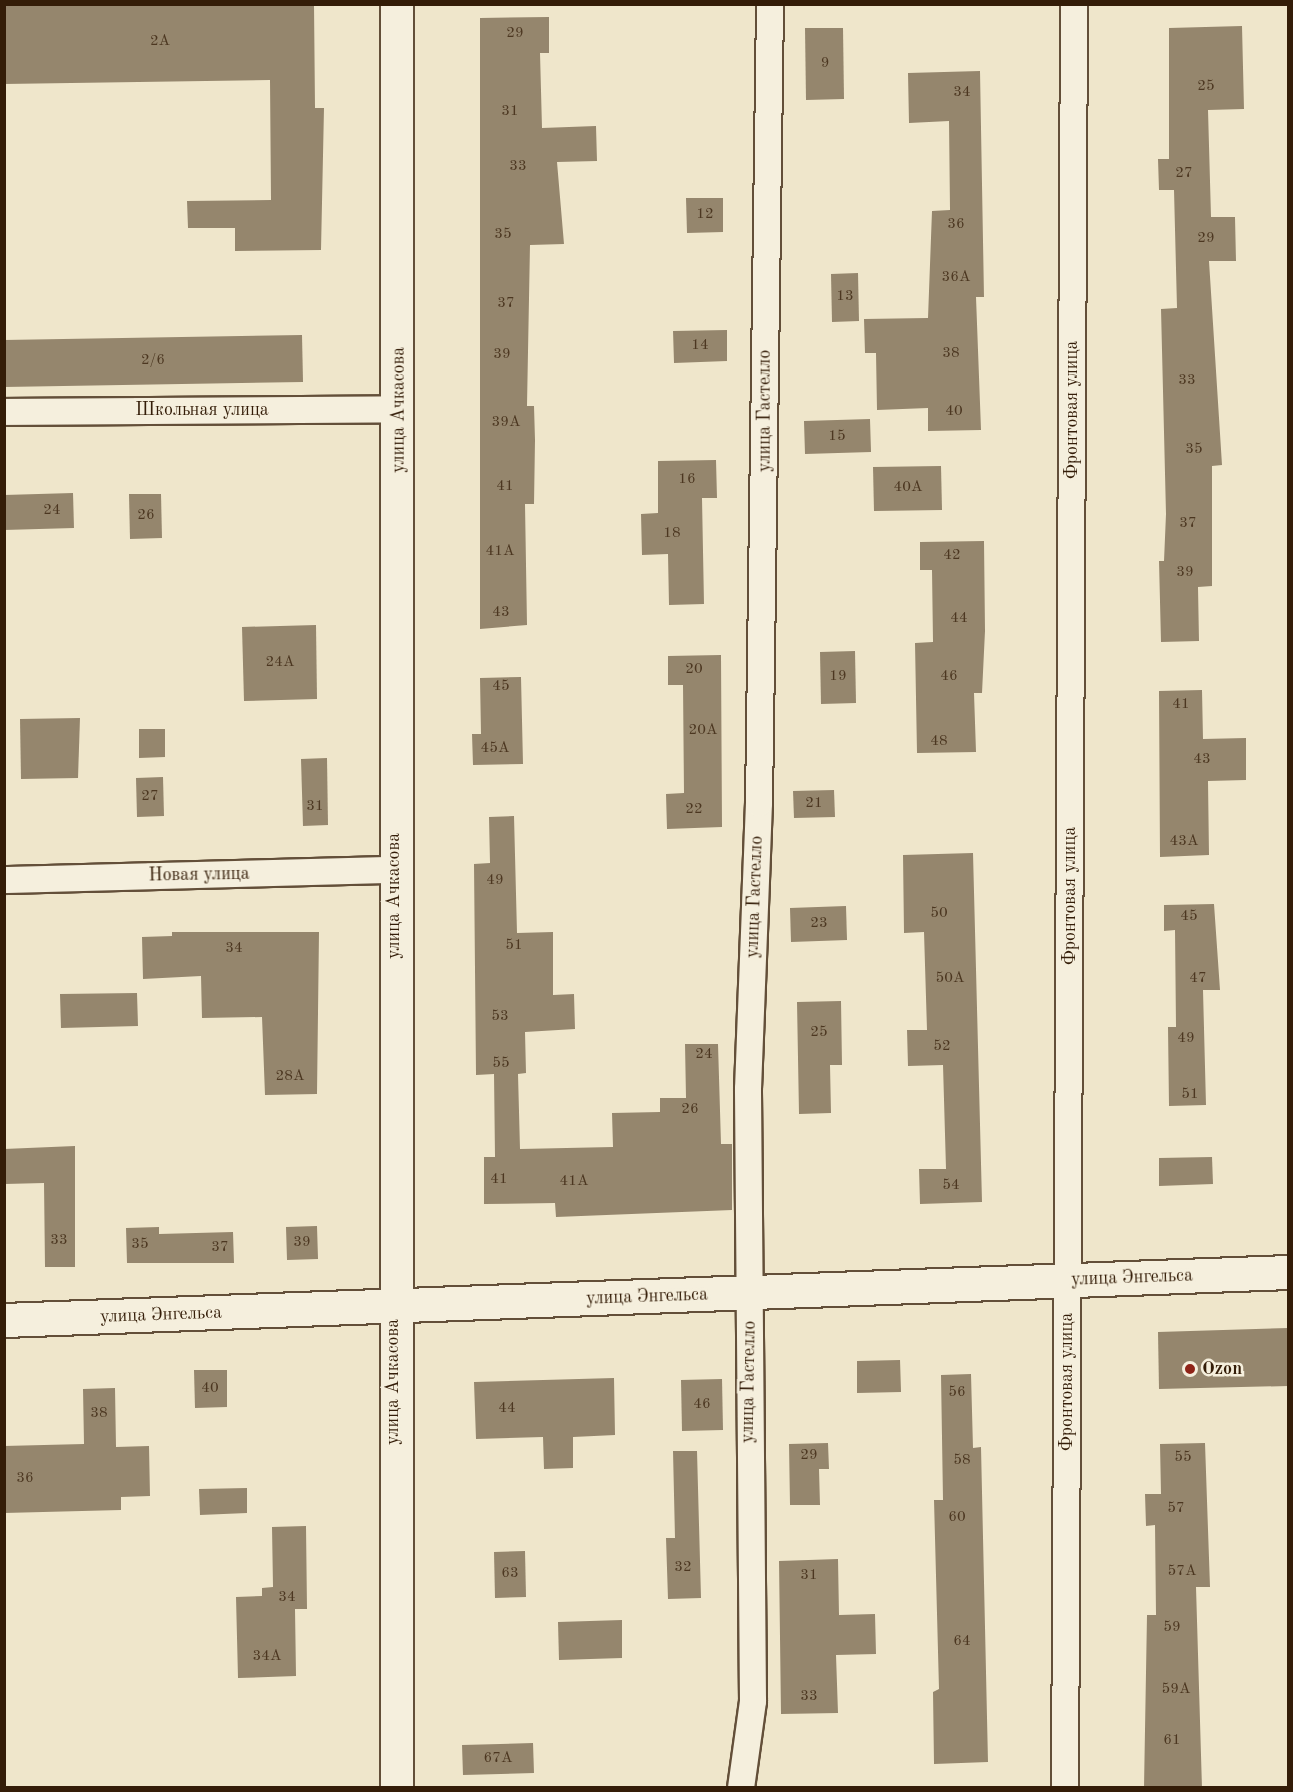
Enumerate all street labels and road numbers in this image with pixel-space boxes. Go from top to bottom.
street label: Фронтовая улица [1061,341,1083,479]
street label: улица Ачкасова [388,347,410,473]
street label: улица Гастелло [754,350,776,472]
street label: Школьная улица [135,399,269,421]
street label: Фронтовая улица [1059,827,1081,965]
street label: улица Ачкасова [383,833,405,959]
street label: улица Гастелло [742,835,768,959]
street label: Новая улица [148,863,250,887]
street label: улица Энгельса [1071,1265,1193,1291]
street label: улица Энгельса [586,1284,708,1310]
street label: улица Энгельса [100,1302,222,1328]
street label: Фронтовая улица [1056,1313,1078,1451]
street label: улица Ачкасова [382,1319,404,1445]
street label: улица Гастелло [737,1321,761,1443]

